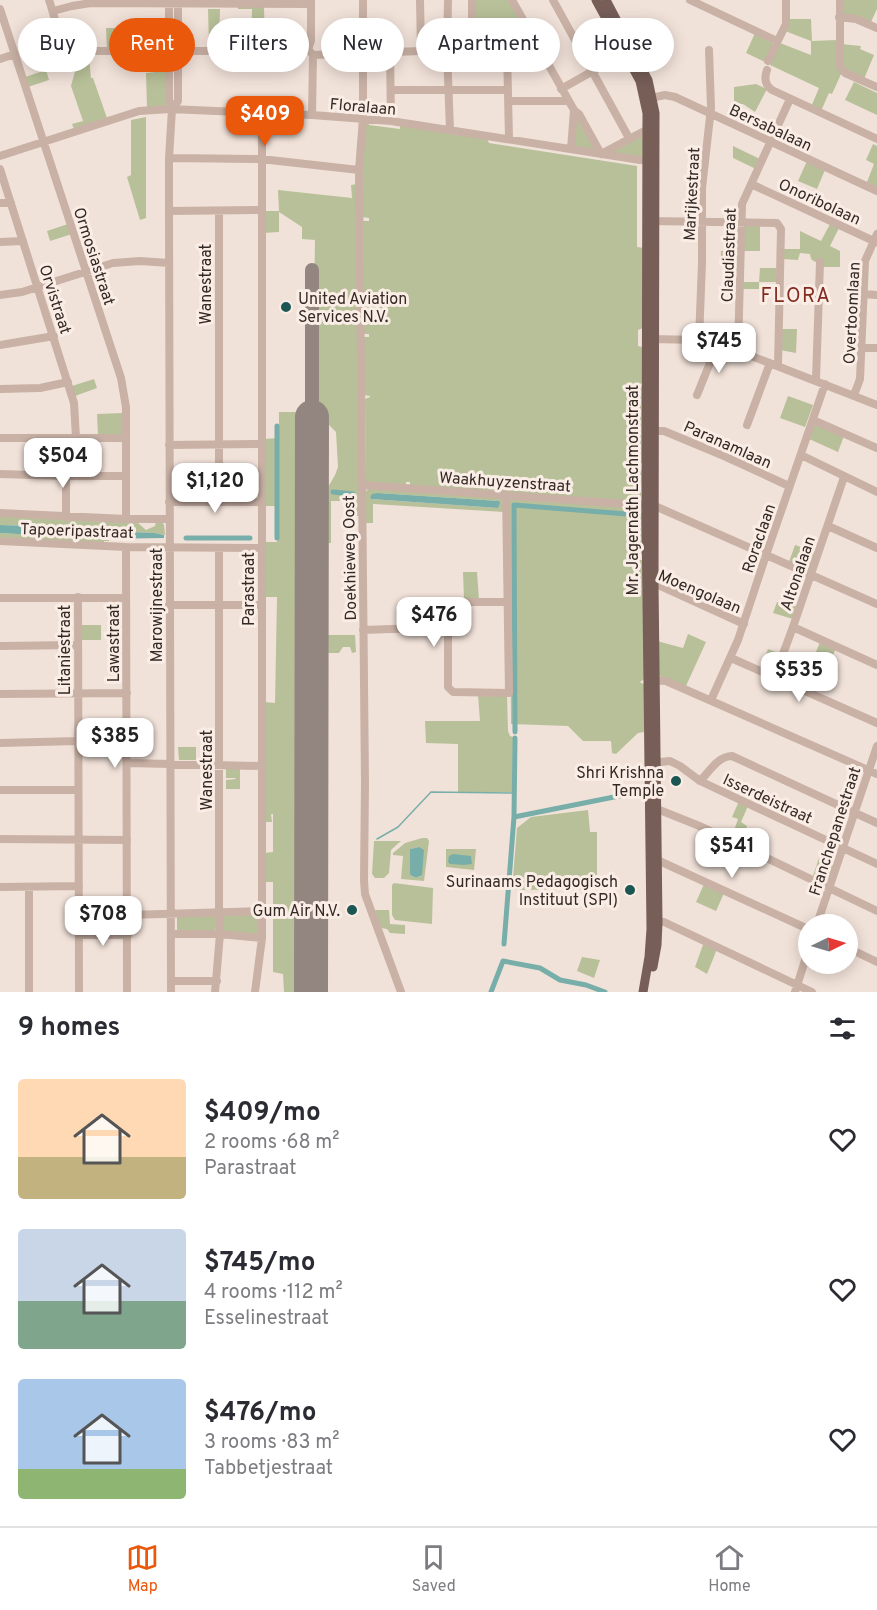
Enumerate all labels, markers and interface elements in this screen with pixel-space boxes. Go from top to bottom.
chip: Buy [18,18,97,72]
chip: Rent [109,18,195,72]
chip: Filters [207,18,309,72]
chip: New [321,18,404,72]
chip: Apartment [416,18,560,72]
chip: House [572,18,674,72]
street label: Floralaan [329,95,397,121]
pin: $409 [229,96,301,147]
street label: Bersabalaan [726,101,815,157]
text: $409 [240,102,290,128]
street label: Marijkestraat [681,147,705,241]
street label: Onoribolaan [775,175,864,231]
street label: Ormosiastraat [68,205,118,308]
street label: Claudiastraat [718,207,742,303]
street label: Wanestraat [197,244,217,324]
street label: Overtoomlaan [840,261,866,365]
street label: Orvistraat [34,262,75,337]
district label: FLORA [761,284,831,310]
place label: United Aviation Services N.V. [298,290,407,328]
marker: United Aviation Services N.V. [279,300,293,314]
pin: $745 [683,323,755,374]
text: $745 [696,329,742,355]
street label: Mr. Jagernath Lachmonstraat [624,385,644,595]
street label: Paranamlaan [680,417,774,474]
pin: $504 [27,438,99,489]
text: $504 [38,444,88,470]
pin: $1,120 [166,463,264,514]
street label: Waakhuyzenstraat [438,468,571,498]
text: $1,120 [186,469,244,495]
street label: Doekhieweg Oost [340,495,362,621]
street label: Roraclaan [739,501,781,576]
street label: Tapoeripastraat [20,520,134,544]
street label: Altonalaan [777,534,821,614]
street label: Marowijnestraat [148,548,168,662]
street label: Parastraat [240,552,260,626]
street label: Moengolaan [655,566,744,619]
pin: $476 [398,597,470,648]
text: $476 [411,603,458,629]
street label: Lawastraat [105,604,125,682]
street label: Litaniestraat [56,605,76,695]
pin: $535 [763,652,835,703]
text: $535 [775,658,823,684]
pin: $385 [79,718,151,769]
text: $385 [91,724,139,750]
street label: Wanestraat [198,730,218,810]
place label: Shri Krishna Temple [576,764,664,802]
street label: Franchepanestraat [806,765,866,899]
street label: Isserdeistraat [719,770,815,829]
marker: Shri Krishna Temple [669,774,683,788]
pin: $541 [696,828,768,879]
text: $541 [709,834,755,860]
place label: Surinaams Pedagogisch Instituut (SPI) [446,873,618,911]
marker: Surinaams Pedagogisch Instituut (SPI) [623,883,637,897]
pin: $708 [67,896,139,947]
text: $708 [79,902,127,928]
place label: Gum Air N.V. [252,902,340,922]
marker: Gum Air N.V. [345,903,359,917]
north arrow [798,914,858,974]
map controls [798,914,858,974]
text: 9 homes [18,1012,120,1045]
icon: filters [826,1012,859,1045]
text: $409/mo [204,1097,321,1130]
icon: home [66,1103,138,1175]
icon: heart [826,1123,859,1156]
text: 2 rooms · 68 m² [204,1130,340,1156]
text: Parastraat [204,1156,297,1182]
text: $745/mo [204,1247,315,1280]
icon: home [66,1253,138,1325]
icon: heart [826,1273,859,1306]
text: 4 rooms · 112 m² [204,1280,343,1306]
text: Esselinestraat [204,1306,329,1332]
text: $476/mo [204,1397,316,1430]
icon: home [66,1403,138,1475]
icon: heart [826,1423,859,1456]
text: 3 rooms · 83 m² [204,1430,339,1456]
text: Tabbetjestraat [204,1456,333,1482]
tab: Map [126,1541,159,1597]
tab: Saved [412,1541,456,1597]
tab: Home [708,1541,751,1597]

